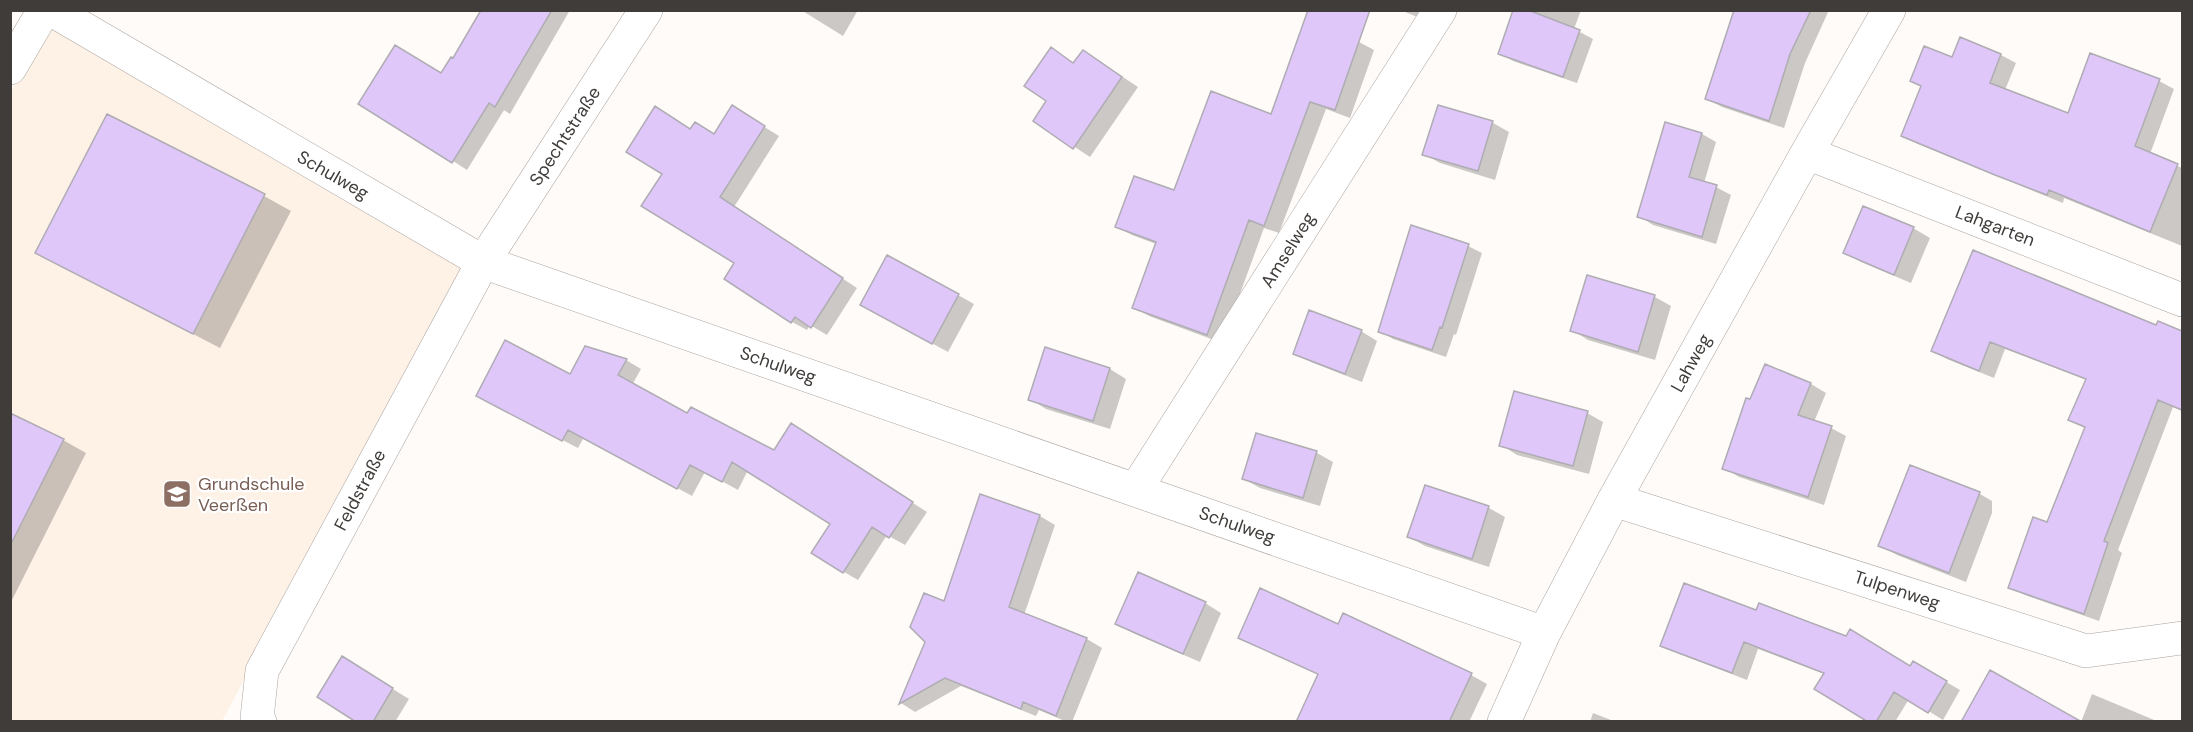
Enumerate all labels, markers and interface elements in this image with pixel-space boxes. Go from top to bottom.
street label: Spechtstraße [524,82,606,190]
street label: Schulweg [293,145,373,205]
street label: Lahgarten [1952,200,2038,252]
street label: Amselweg [1255,208,1321,292]
street label: Lahweg [1665,330,1717,396]
street label: Schulweg [737,341,819,389]
street label: Feldstraße [329,445,391,535]
place label: Grundschule Veerßen [198,472,304,517]
school or university icon: Grundschule Veerßen [161,478,193,510]
street label: Schulweg [1196,501,1278,549]
street label: Tulpenweg [1851,565,1943,615]

